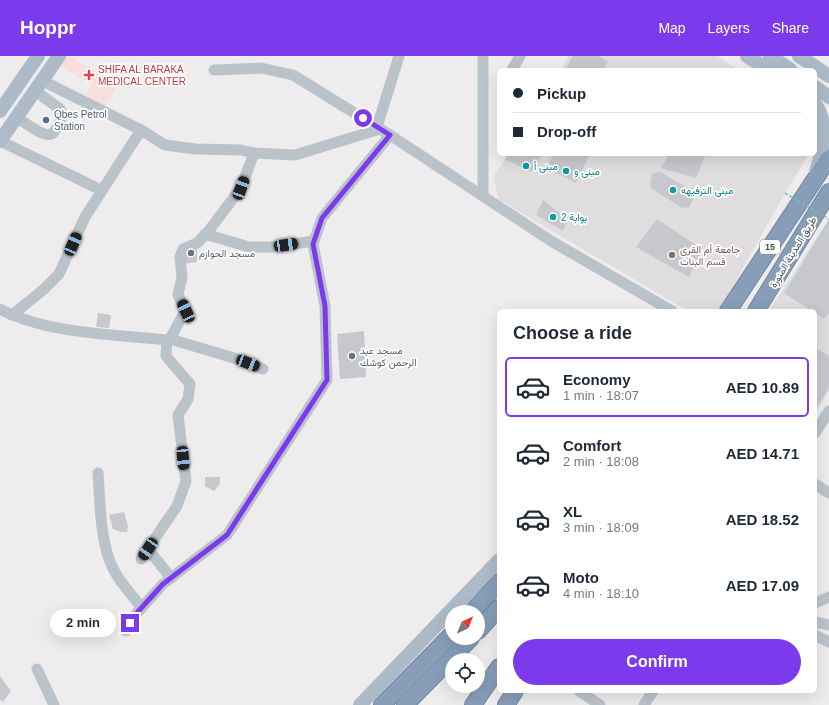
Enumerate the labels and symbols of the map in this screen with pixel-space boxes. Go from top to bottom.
place label: SHIFA AL BARAKA MEDICAL CENTER [98,64,186,87]
marker: SHIFA AL BARAKA MEDICAL CENTER [83,69,95,81]
place label: Qbes Petrol Station [54,109,107,132]
route start [354,109,372,127]
marker: Qbes Petrol Station [41,115,51,125]
marker: مبنى أ [521,161,531,171]
place label: مبنى أ [534,161,558,173]
marker: مبنى و [561,166,571,176]
place label: مبنى و [574,166,600,178]
car [231,175,251,201]
marker: مبنى الترفيهه [668,185,678,195]
place label: مبنى الترفيهه [681,185,733,197]
marker: بوابة 2 [548,212,558,222]
place label: بوابة 2 [561,212,587,224]
street label: طريق المدينة المنورة [767,214,820,290]
car [63,231,83,257]
car [273,237,299,253]
road number: 15 [760,240,780,254]
place label: جامعة أم القرى قسم البنات [680,244,741,268]
marker: مسجد الحوازم [186,248,196,258]
place label: مسجد الحوازم [199,248,255,260]
marker: جامعة أم القرى قسم البنات [667,250,677,260]
car [175,298,197,324]
place label: مسجد عبد الرحمن كوشك [360,345,417,369]
marker: مسجد عبد الرحمن كوشك [347,351,357,361]
car [235,353,261,373]
car [176,446,190,470]
car [136,536,160,562]
north arrow [445,605,485,645]
callout: 2 min [50,609,116,637]
route end [121,614,139,632]

